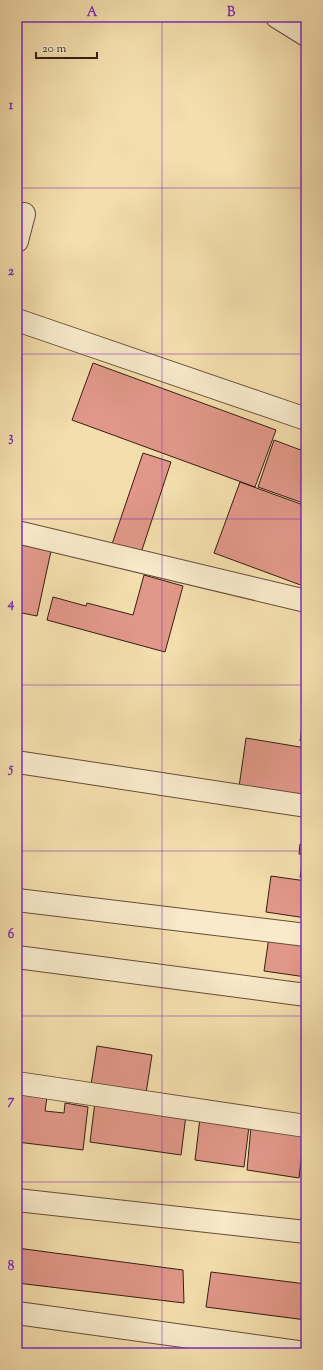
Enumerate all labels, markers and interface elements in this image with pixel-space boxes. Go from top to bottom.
text: A [87,4,98,22]
text: B [227,4,236,22]
scale bar [36,34,97,60]
text: 20 m [42,40,67,58]
text: 1 [9,97,14,115]
text: 2 [8,263,15,281]
text: 3 [8,429,14,447]
text: 4 [7,595,15,613]
text: 5 [8,760,14,778]
text: 6 [8,926,15,944]
text: 7 [8,1092,15,1110]
text: 8 [8,1258,15,1276]

